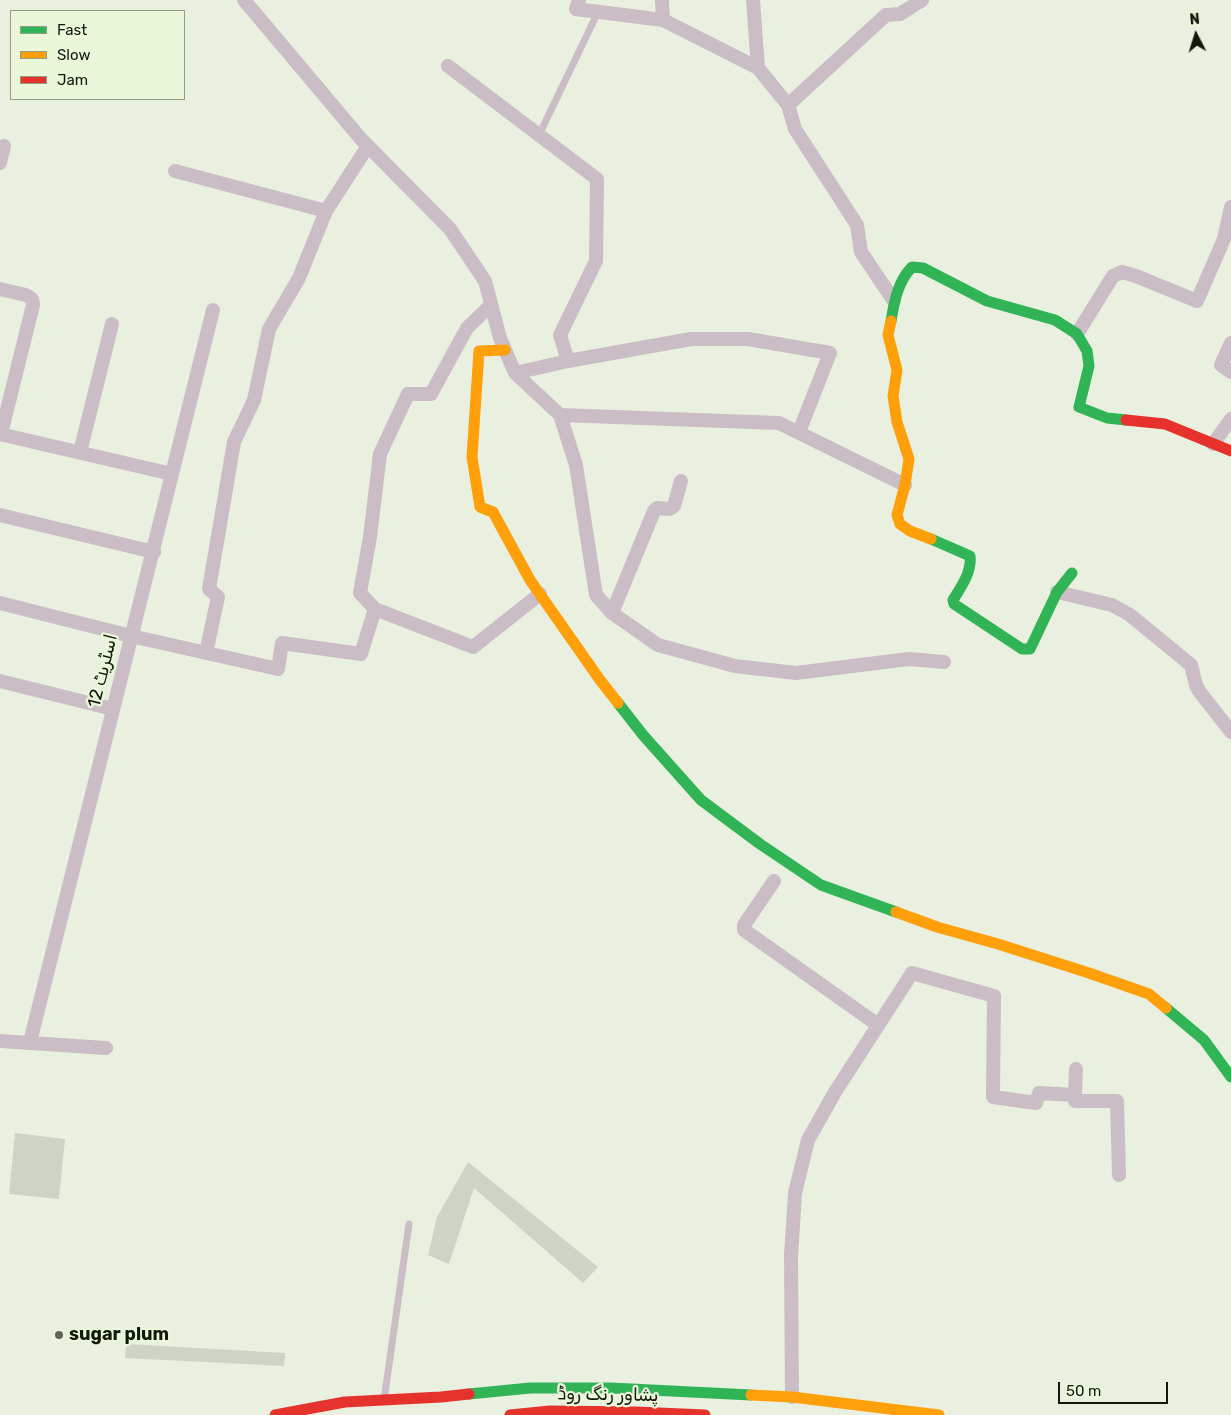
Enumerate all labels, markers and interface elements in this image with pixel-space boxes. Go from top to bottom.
legend [10,10,185,100]
north arrow [1171,10,1221,60]
text: N [1189,11,1200,28]
text: Fast [57,21,87,39]
text: Slow [57,46,90,64]
text: Jam [57,71,88,89]
street label: اسٹریٹ 12 [83,632,123,710]
place label: sugar plum [69,1324,169,1346]
marker: sugar plum [53,1329,65,1341]
scale bar [1061,1372,1171,1404]
text: 50 m [1066,1382,1101,1400]
street label: پشاور رنگ روڈ [557,1383,659,1407]

